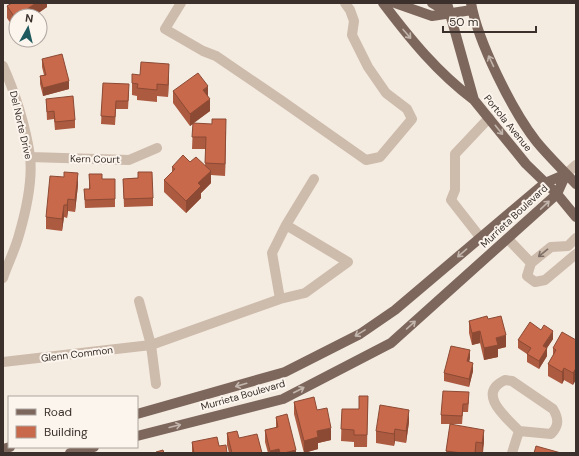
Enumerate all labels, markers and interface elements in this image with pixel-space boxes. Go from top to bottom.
north arrow [8,8,48,48]
scale bar [443,8,536,34]
text: N [24,11,34,26]
text: 50 m [449,14,478,30]
one-way arrow [402,29,411,39]
one-way arrow [487,55,494,67]
street label: Del Norte Drive [7,90,35,161]
street label: Portola Avenue [481,92,535,154]
one-way arrow [494,124,503,135]
street label: Kern Court [70,152,120,166]
street label: Murrieta Boulevard [478,182,550,250]
one-way arrow [540,200,550,210]
one-way arrow [457,248,467,257]
one-way arrow [537,249,548,258]
one-way arrow [406,320,416,330]
one-way arrow [354,330,366,338]
street label: Glenn Common [40,343,114,365]
street label: Murrieta Boulevard [199,377,287,413]
one-way arrow [235,382,248,389]
one-way arrow [293,386,305,394]
legend [8,396,138,448]
text: Road [44,404,72,420]
one-way arrow [168,422,181,430]
text: Building [44,424,88,440]

